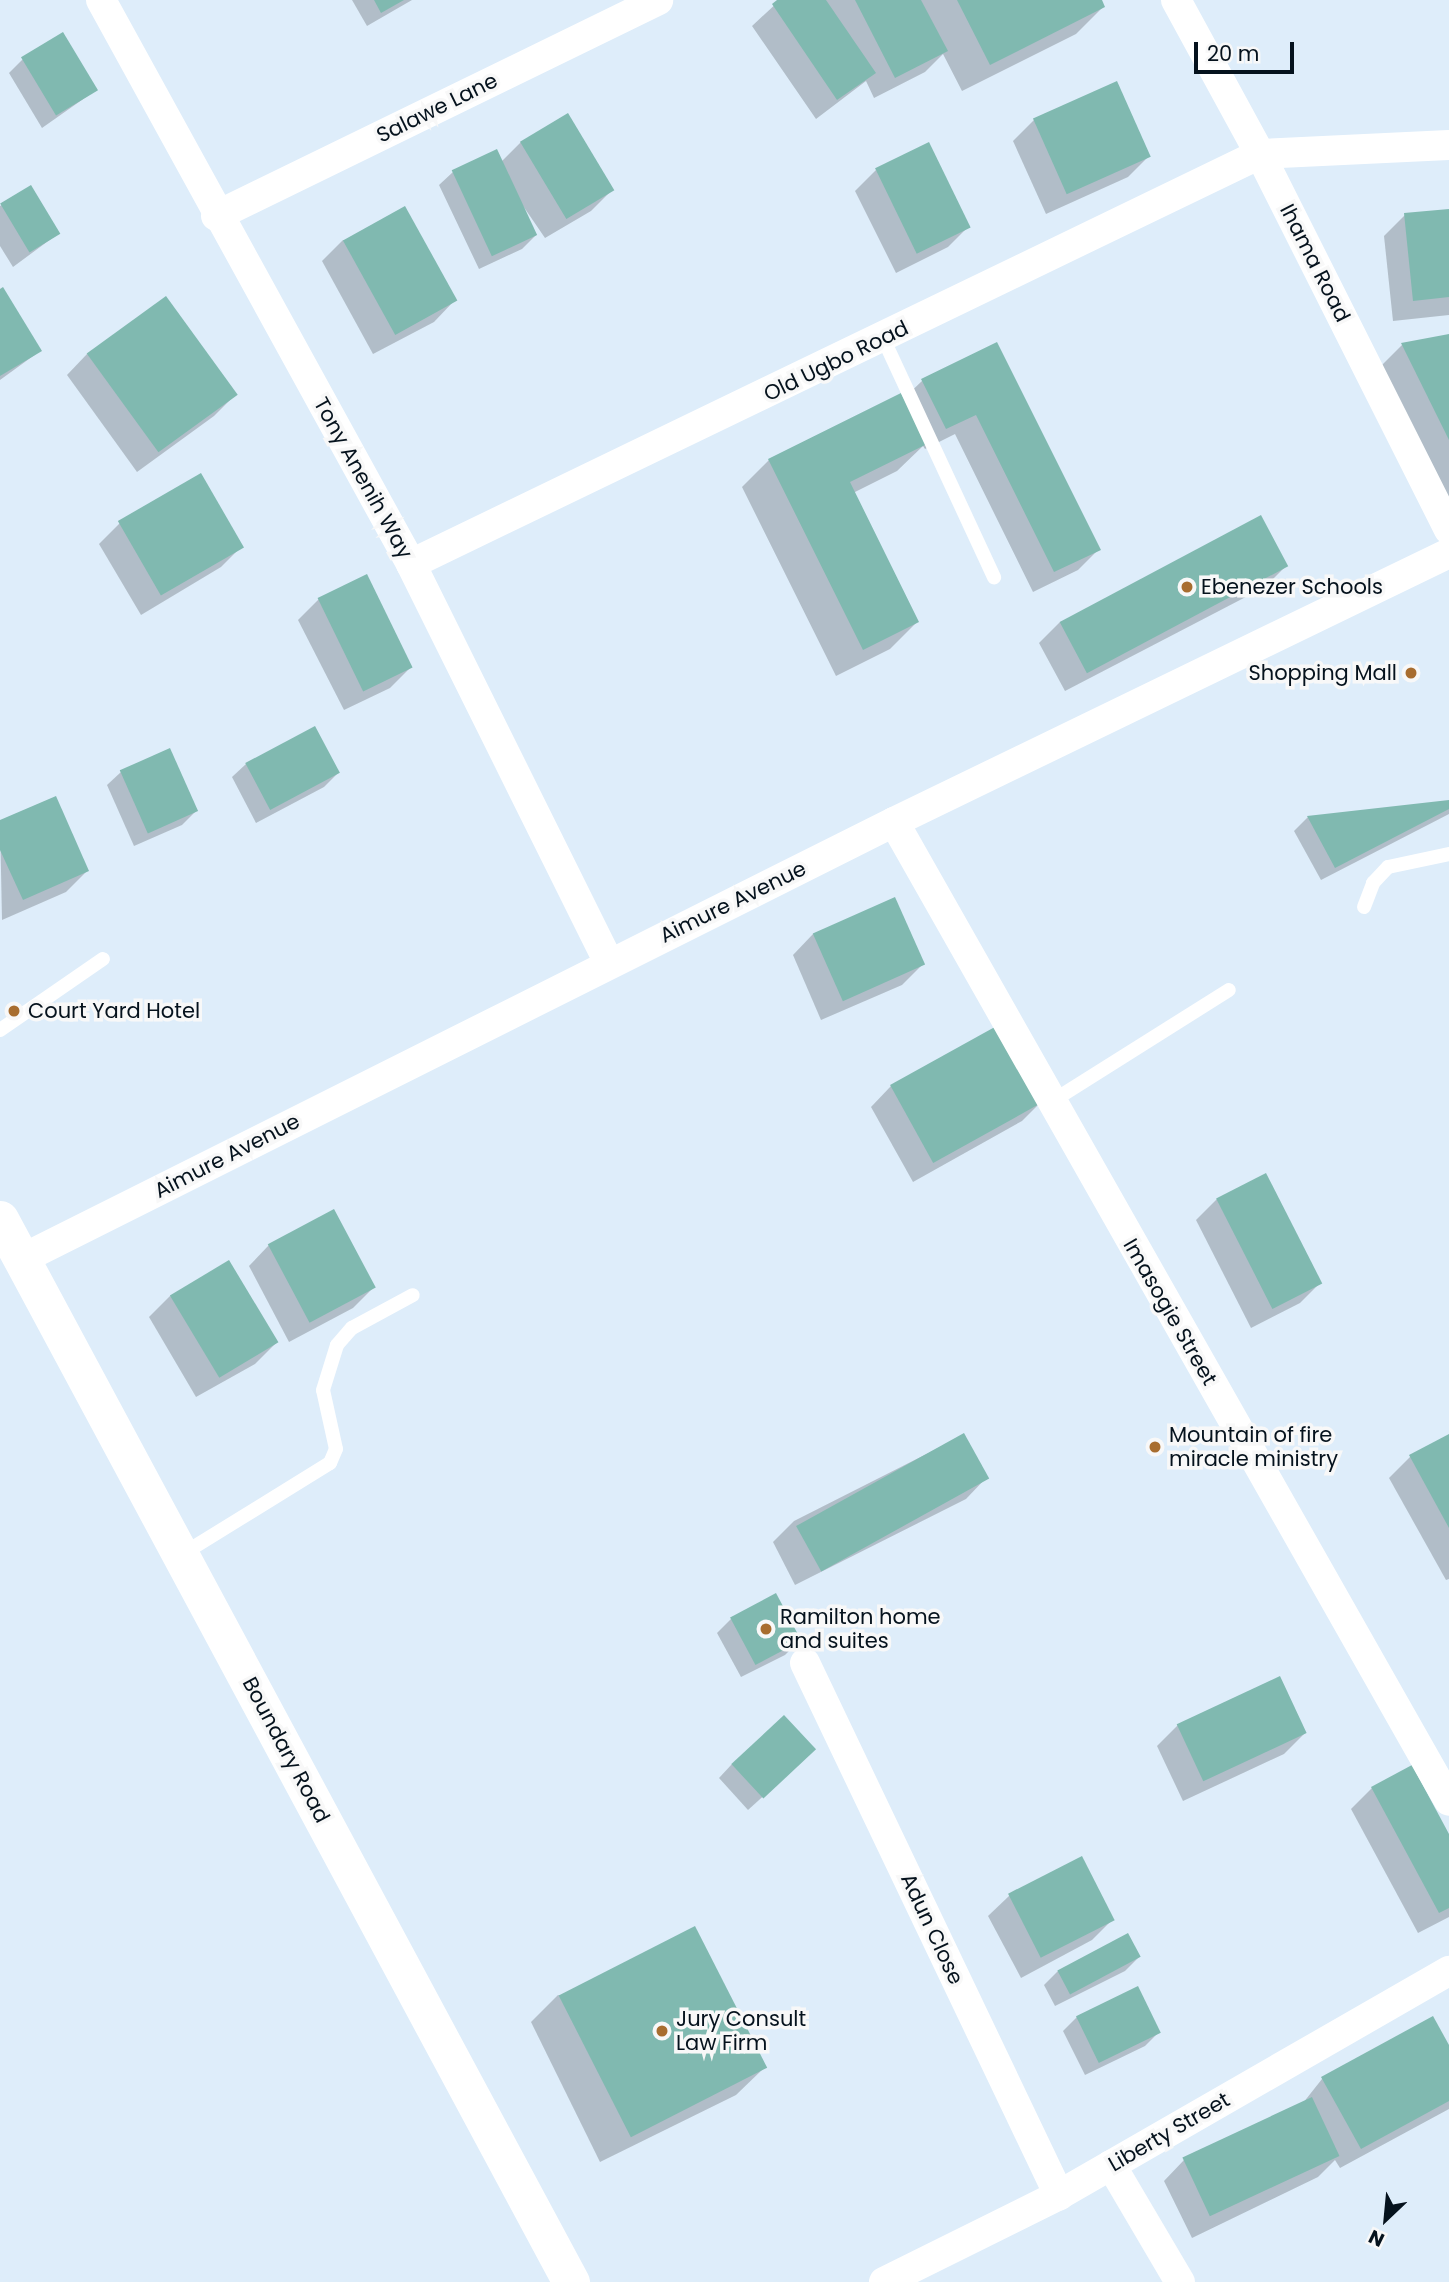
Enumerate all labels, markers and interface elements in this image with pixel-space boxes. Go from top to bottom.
scale bar [1197,28,1297,72]
text: 20 m [1207,39,1260,68]
street label: Salawe Lane [372,68,502,148]
street label: Ihama Road [1275,200,1355,326]
street label: Old Ugbo Road [760,315,912,407]
street label: Tony Anenih Way [308,393,418,563]
place label: Ebenezer Schools [1201,574,1383,600]
marker: Ebenezer Schools [1179,579,1195,595]
place label: Shopping Mall [1248,660,1397,686]
marker: Shopping Mall [1403,665,1419,681]
street label: Aimure Avenue [656,856,810,948]
place label: Court Yard Hotel [28,998,200,1024]
marker: Court Yard Hotel [6,1003,22,1019]
street label: Aimure Avenue [150,1109,304,1203]
street label: Imasogie Street [1118,1234,1222,1390]
place label: Mountain of fire miracle ministry [1169,1422,1338,1472]
marker: Mountain of fire miracle ministry [1147,1439,1163,1455]
place label: Ramilton home and suites [780,1604,941,1654]
marker: Ramilton home and suites [758,1621,774,1637]
street label: Boundary Road [237,1673,335,1827]
street label: Adun Close [895,1869,969,1989]
place label: Jury Consult Law Firm [676,2006,806,2056]
marker: Jury Consult Law Firm [654,2023,670,2039]
street label: Liberty Street [1104,2087,1234,2177]
north arrow [1351,2184,1421,2254]
text: N [1364,2223,1389,2254]

